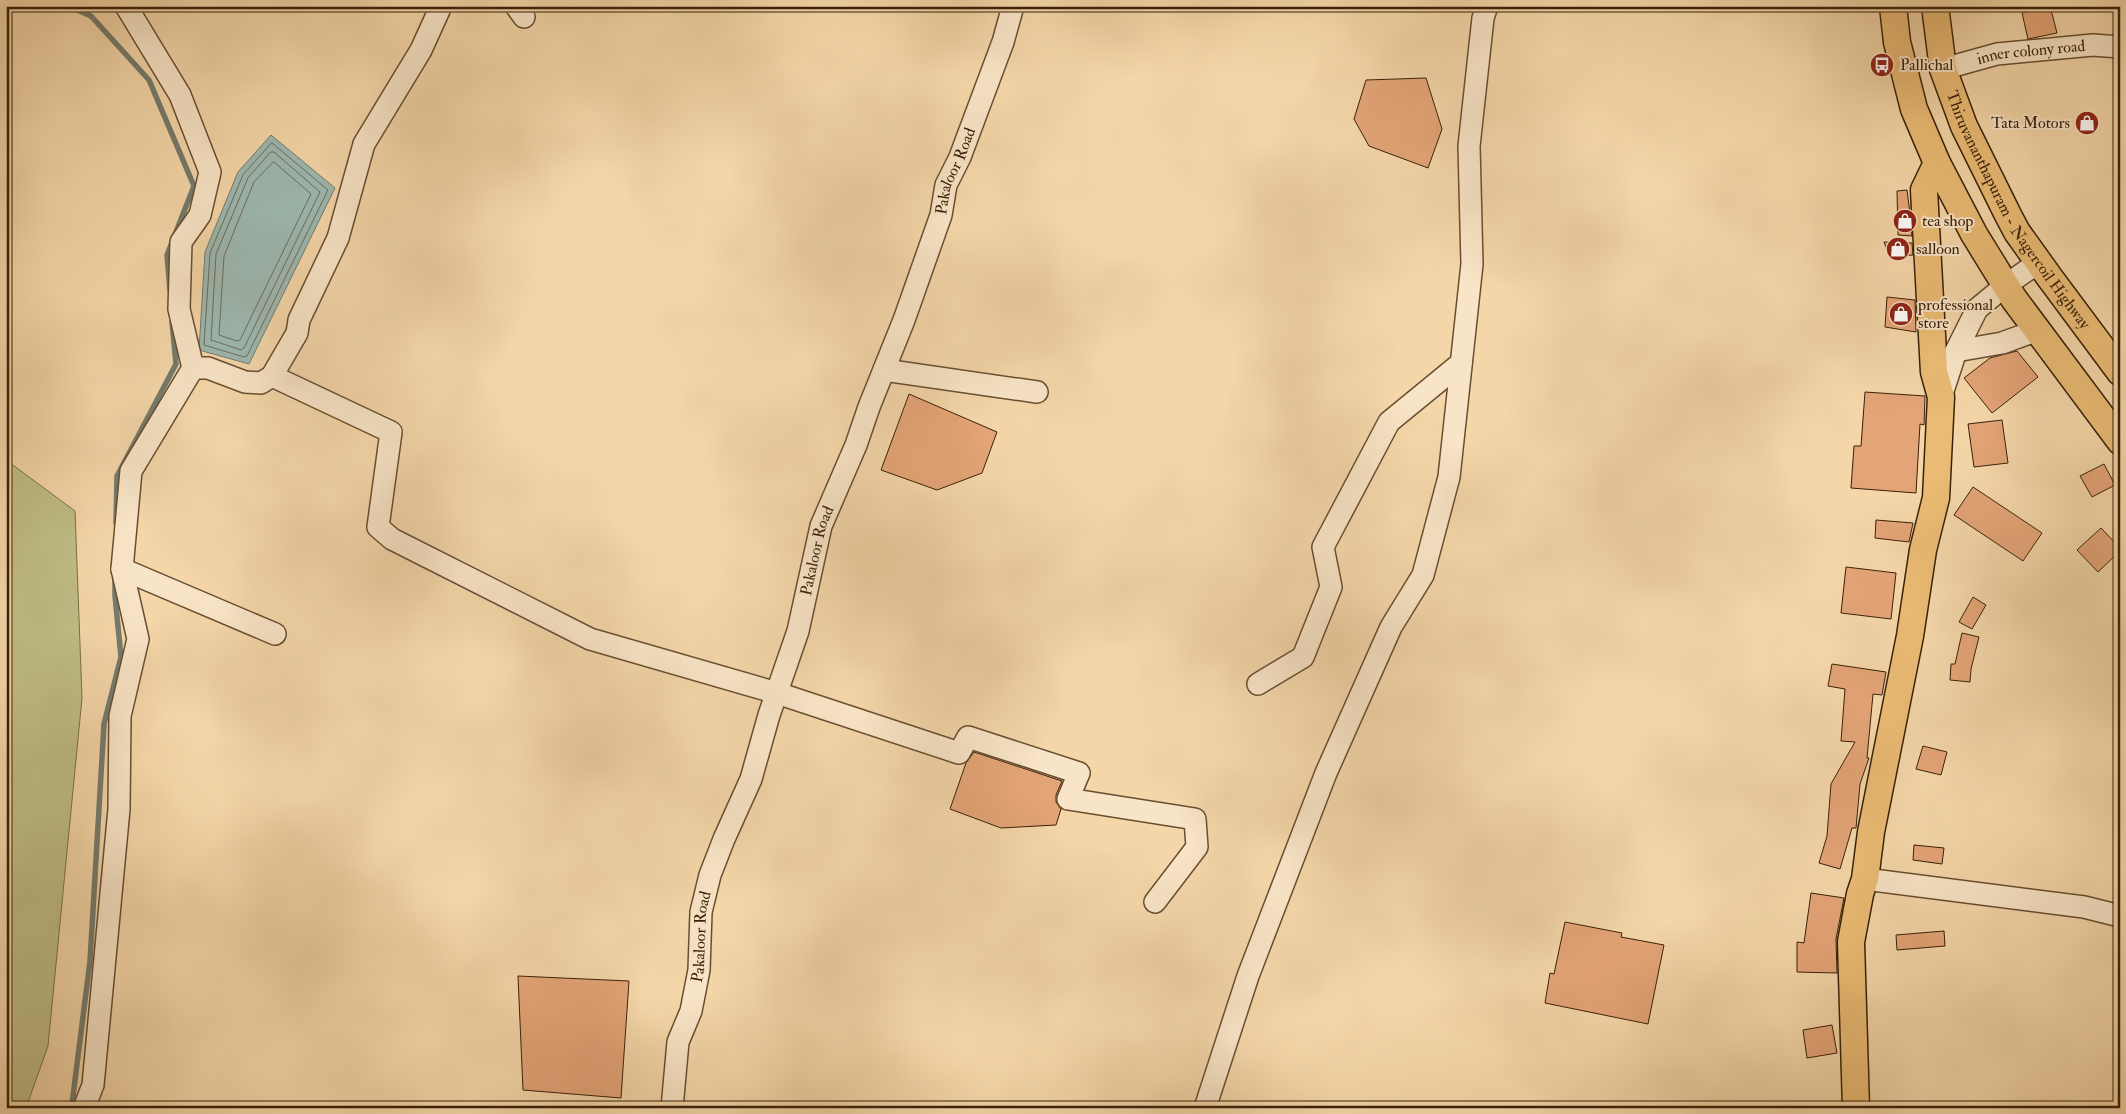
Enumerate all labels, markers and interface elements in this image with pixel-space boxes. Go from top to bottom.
street label: inner colony road [1974,36,2086,69]
bus stop icon: Pallichal [1869,52,1895,78]
place label: Pallichal [1900,55,1953,75]
street label: Thiruvananthapuram - Nagercoil Highway [1942,88,2095,334]
shop icon: Tata Motors [2074,110,2100,136]
place label: Tata Motors [1991,113,2070,133]
street label: Pakaloor Road [931,125,980,216]
shop icon: tea shop [1892,208,1918,234]
place label: tea shop [1922,211,1973,232]
shop icon: salloon [1885,236,1911,262]
place label: salloon [1916,239,1960,259]
place label: professional store [1917,295,1993,333]
shop icon: professional store [1888,301,1914,327]
street label: Pakaloor Road [796,503,839,597]
street label: Pakaloor Road [687,889,716,984]

